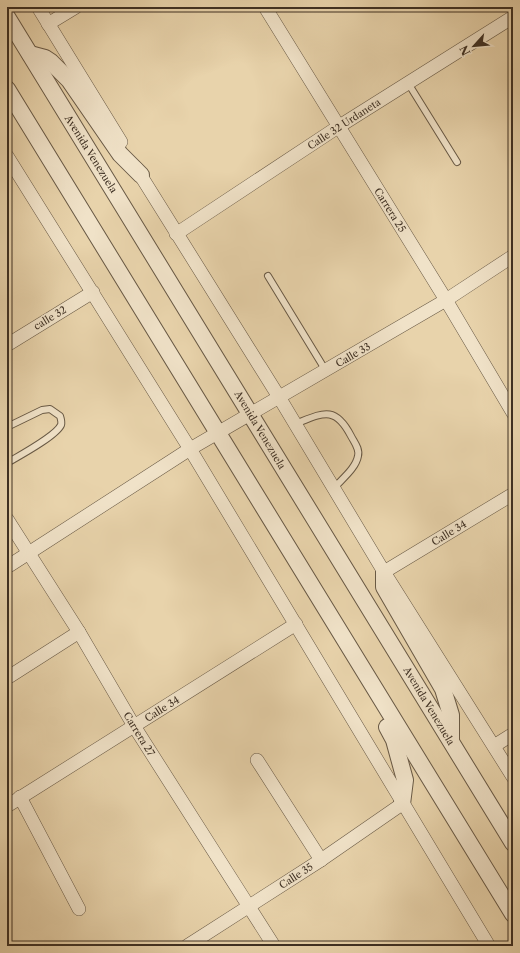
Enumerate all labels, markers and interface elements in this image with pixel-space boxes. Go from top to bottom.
north arrow [454,26,494,66]
text: N [456,43,473,58]
street label: Calle 32 Urdaneta [305,95,384,153]
street label: Avenida Venezuela [61,112,121,196]
street label: Carrera 25 [371,185,409,235]
street label: calle 32 [31,303,69,333]
street label: Calle 33 [333,340,373,370]
street label: Avenida Venezuela [231,388,289,472]
street label: Calle 34 [429,517,469,548]
street label: Avenida Venezuela [400,664,458,748]
street label: Calle 34 [142,693,182,725]
street label: Carrera 27 [120,710,158,759]
street label: Calle 35 [276,860,316,892]

